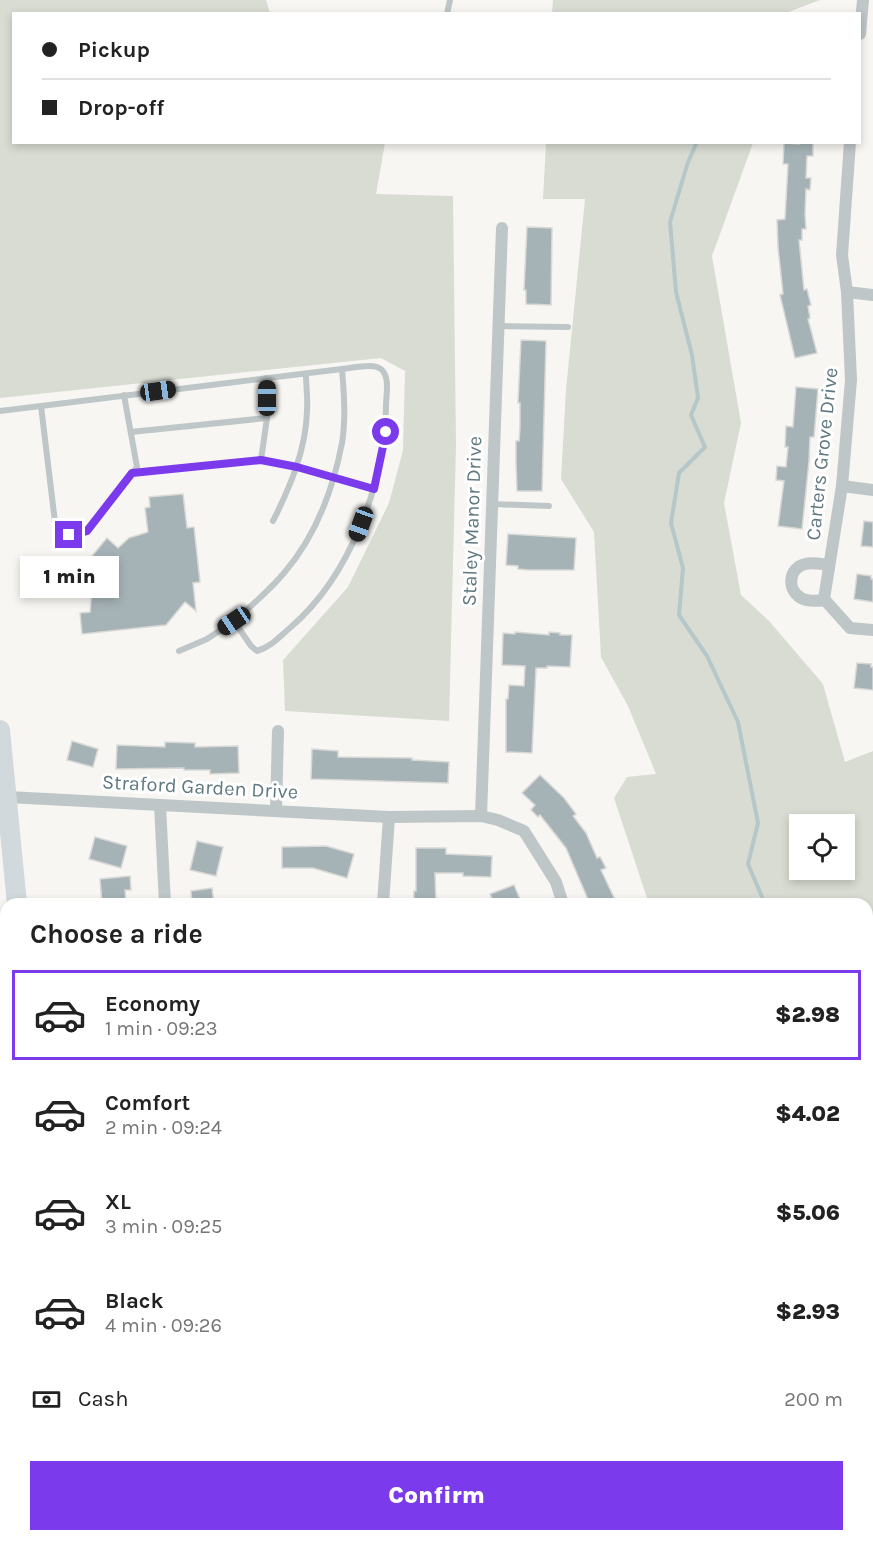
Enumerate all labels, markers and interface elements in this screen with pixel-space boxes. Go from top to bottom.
text: Pickup [78,37,150,63]
text: Drop-off [78,95,164,121]
street label: Carters Grove Drive [801,366,843,542]
car [139,380,177,402]
car [258,380,276,416]
route start [372,418,399,445]
street label: Staley Manor Drive [458,436,486,606]
car [346,504,376,544]
route end [55,521,82,548]
callout: 1 min [20,556,118,598]
text: 1 min [43,565,96,588]
car [214,603,254,639]
street label: Straford Garden Drive [101,770,299,804]
map controls [789,814,855,880]
button: locate [789,814,855,880]
text: Choose a ride [30,918,203,950]
icon: car [33,988,87,1042]
text: Economy [105,991,200,1017]
text: $2.98 [775,1002,840,1028]
text: 1 min · 09:23 [105,1017,218,1040]
icon: car [33,1087,87,1141]
text: Comfort [105,1090,190,1116]
text: $4.02 [775,1101,840,1127]
text: 2 min · 09:24 [105,1116,222,1139]
icon: car [33,1186,87,1240]
text: XL [105,1189,131,1215]
text: $5.06 [776,1200,840,1226]
text: 3 min · 09:25 [105,1215,222,1238]
icon: car [33,1285,87,1339]
text: Black [105,1288,164,1314]
text: $2.93 [775,1299,840,1325]
text: 4 min · 09:26 [105,1314,222,1337]
icon: cash [30,1383,63,1416]
text: Cash [78,1386,128,1412]
text: 200 m [784,1388,843,1411]
button: Confirm [30,1461,843,1530]

